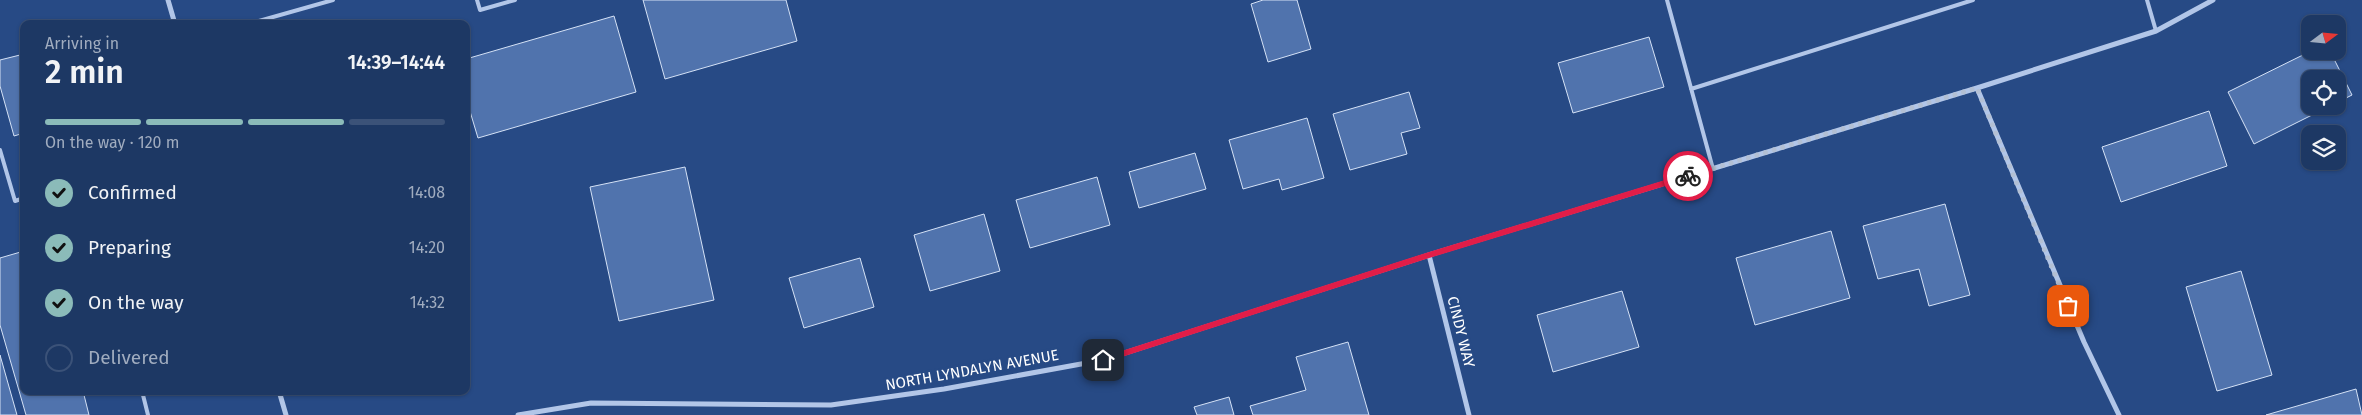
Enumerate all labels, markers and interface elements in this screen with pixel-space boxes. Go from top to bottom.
north arrow [2301,15,2346,60]
map controls [2301,15,2346,170]
text: Arriving in [45,34,119,53]
text: 14:39–14:44 [347,51,445,74]
text: 2 min [45,53,124,91]
button: locate [2301,70,2346,115]
button: layers [2301,125,2346,170]
text: On the way · 120 m [45,133,179,152]
courier [1663,151,1713,201]
icon: bike [1674,162,1702,190]
icon: check [45,179,73,207]
text: Confirmed [88,181,177,204]
text: 14:08 [408,183,445,202]
icon: check [45,234,73,262]
text: Preparing [88,236,171,259]
text: 14:20 [409,238,445,257]
pin [2047,285,2089,327]
icon: check [45,289,73,317]
text: On the way [88,291,184,314]
icon: bag [2054,292,2082,320]
text: 14:32 [410,293,445,312]
street label: CINDY WAY [1443,294,1479,370]
pin [1082,339,1124,381]
text: Delivered [88,346,170,369]
street label: NORTH LYNDALYN AVENUE [884,346,1060,394]
icon: home [1089,346,1117,374]

